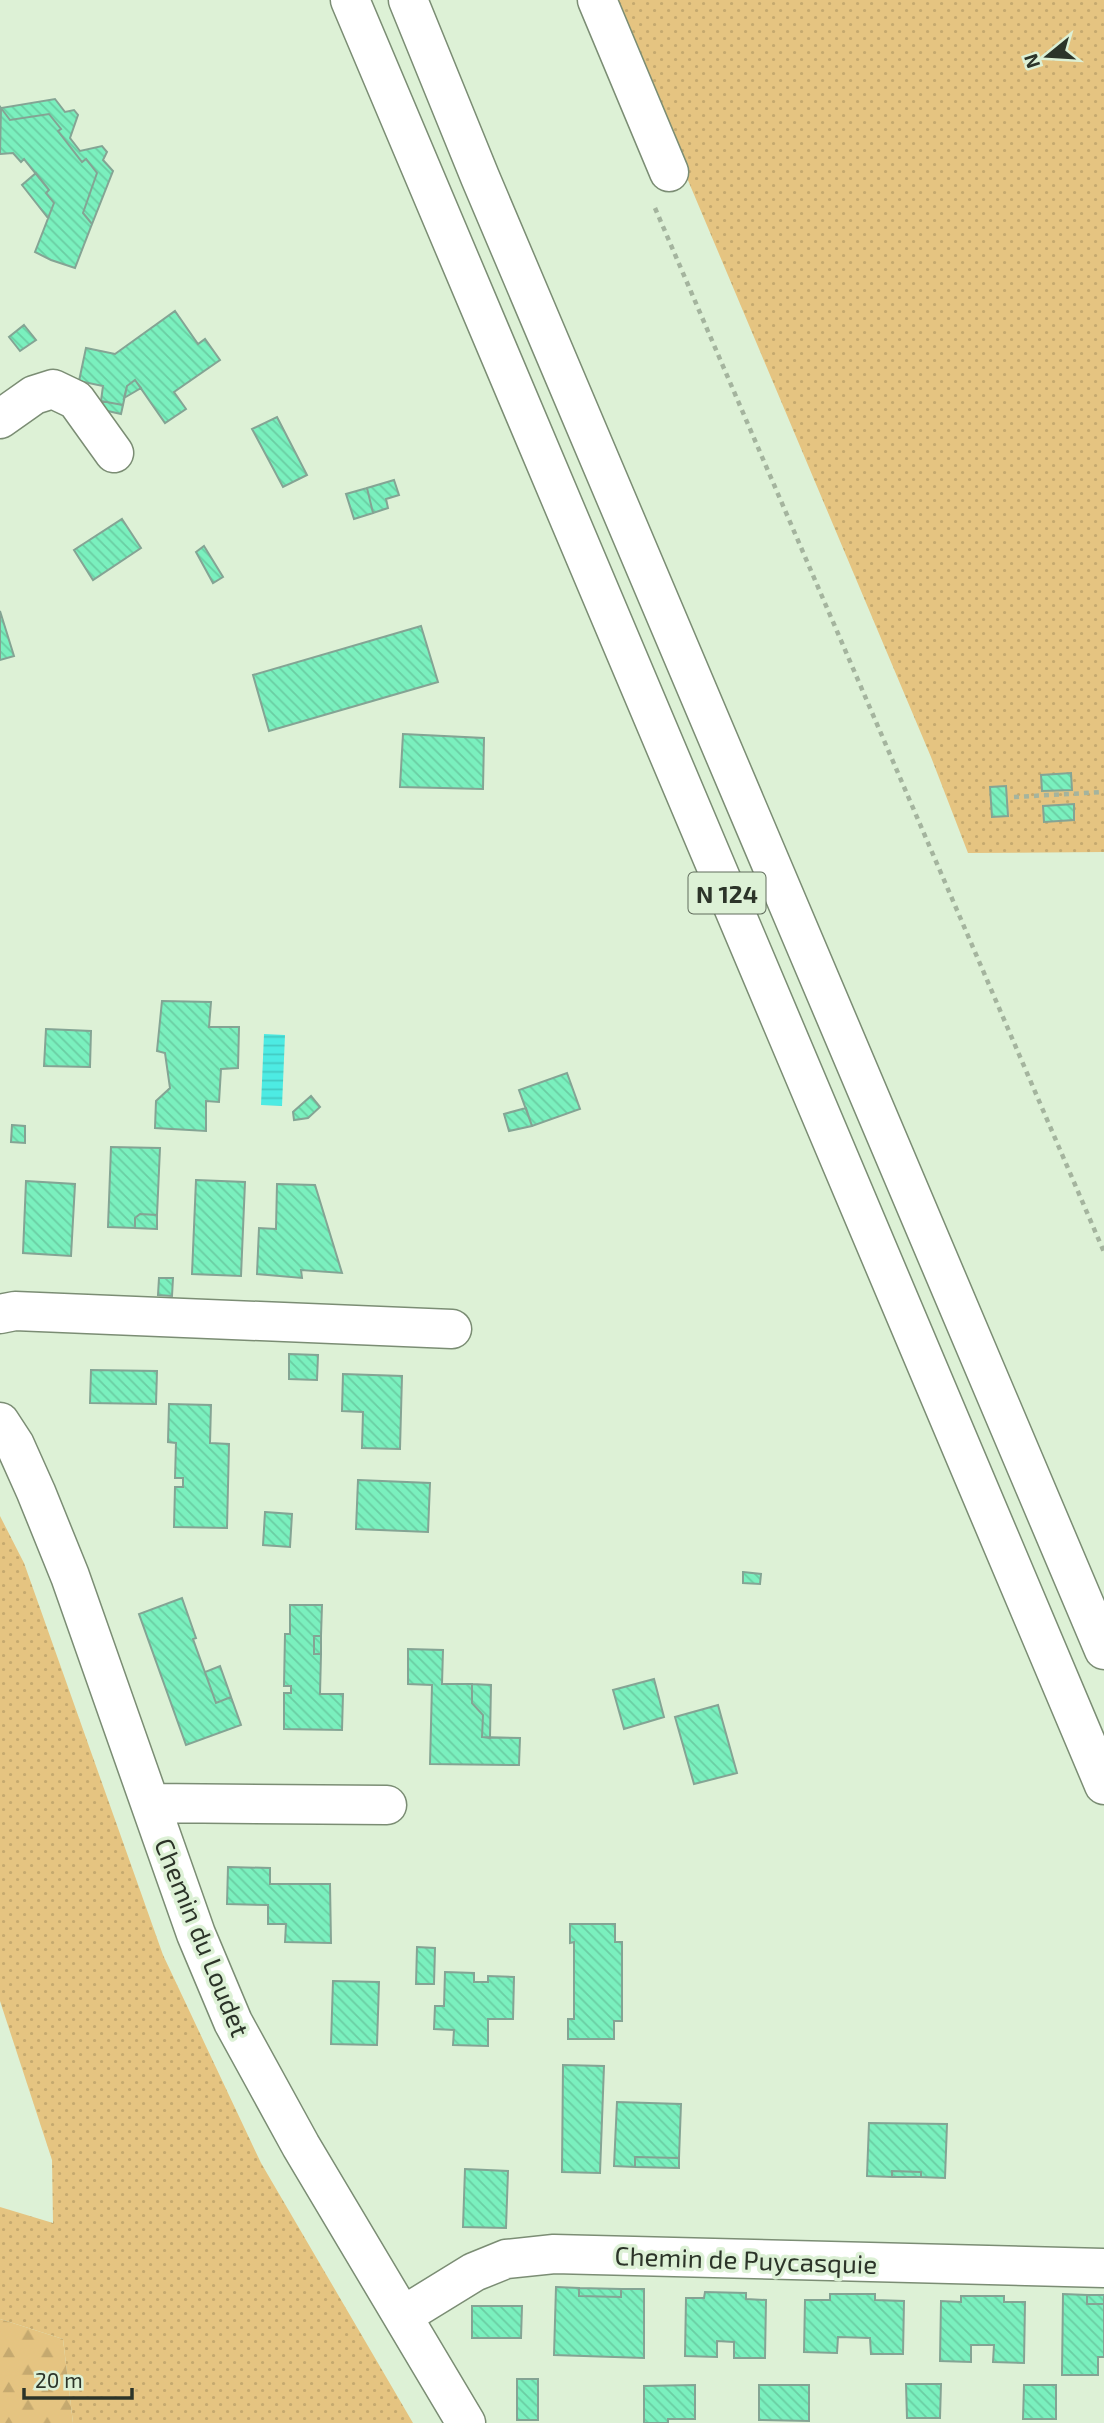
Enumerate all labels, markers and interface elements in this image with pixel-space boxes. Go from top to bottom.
north arrow [1013,21,1083,91]
text: N [1018,51,1044,71]
road number: N 124 [688,872,766,914]
street label: Chemin du Loudet [149,1833,257,2041]
street label: Chemin de Puycasquie [614,2239,878,2279]
scale bar [24,2356,133,2400]
text: 20 m [35,2367,83,2392]

